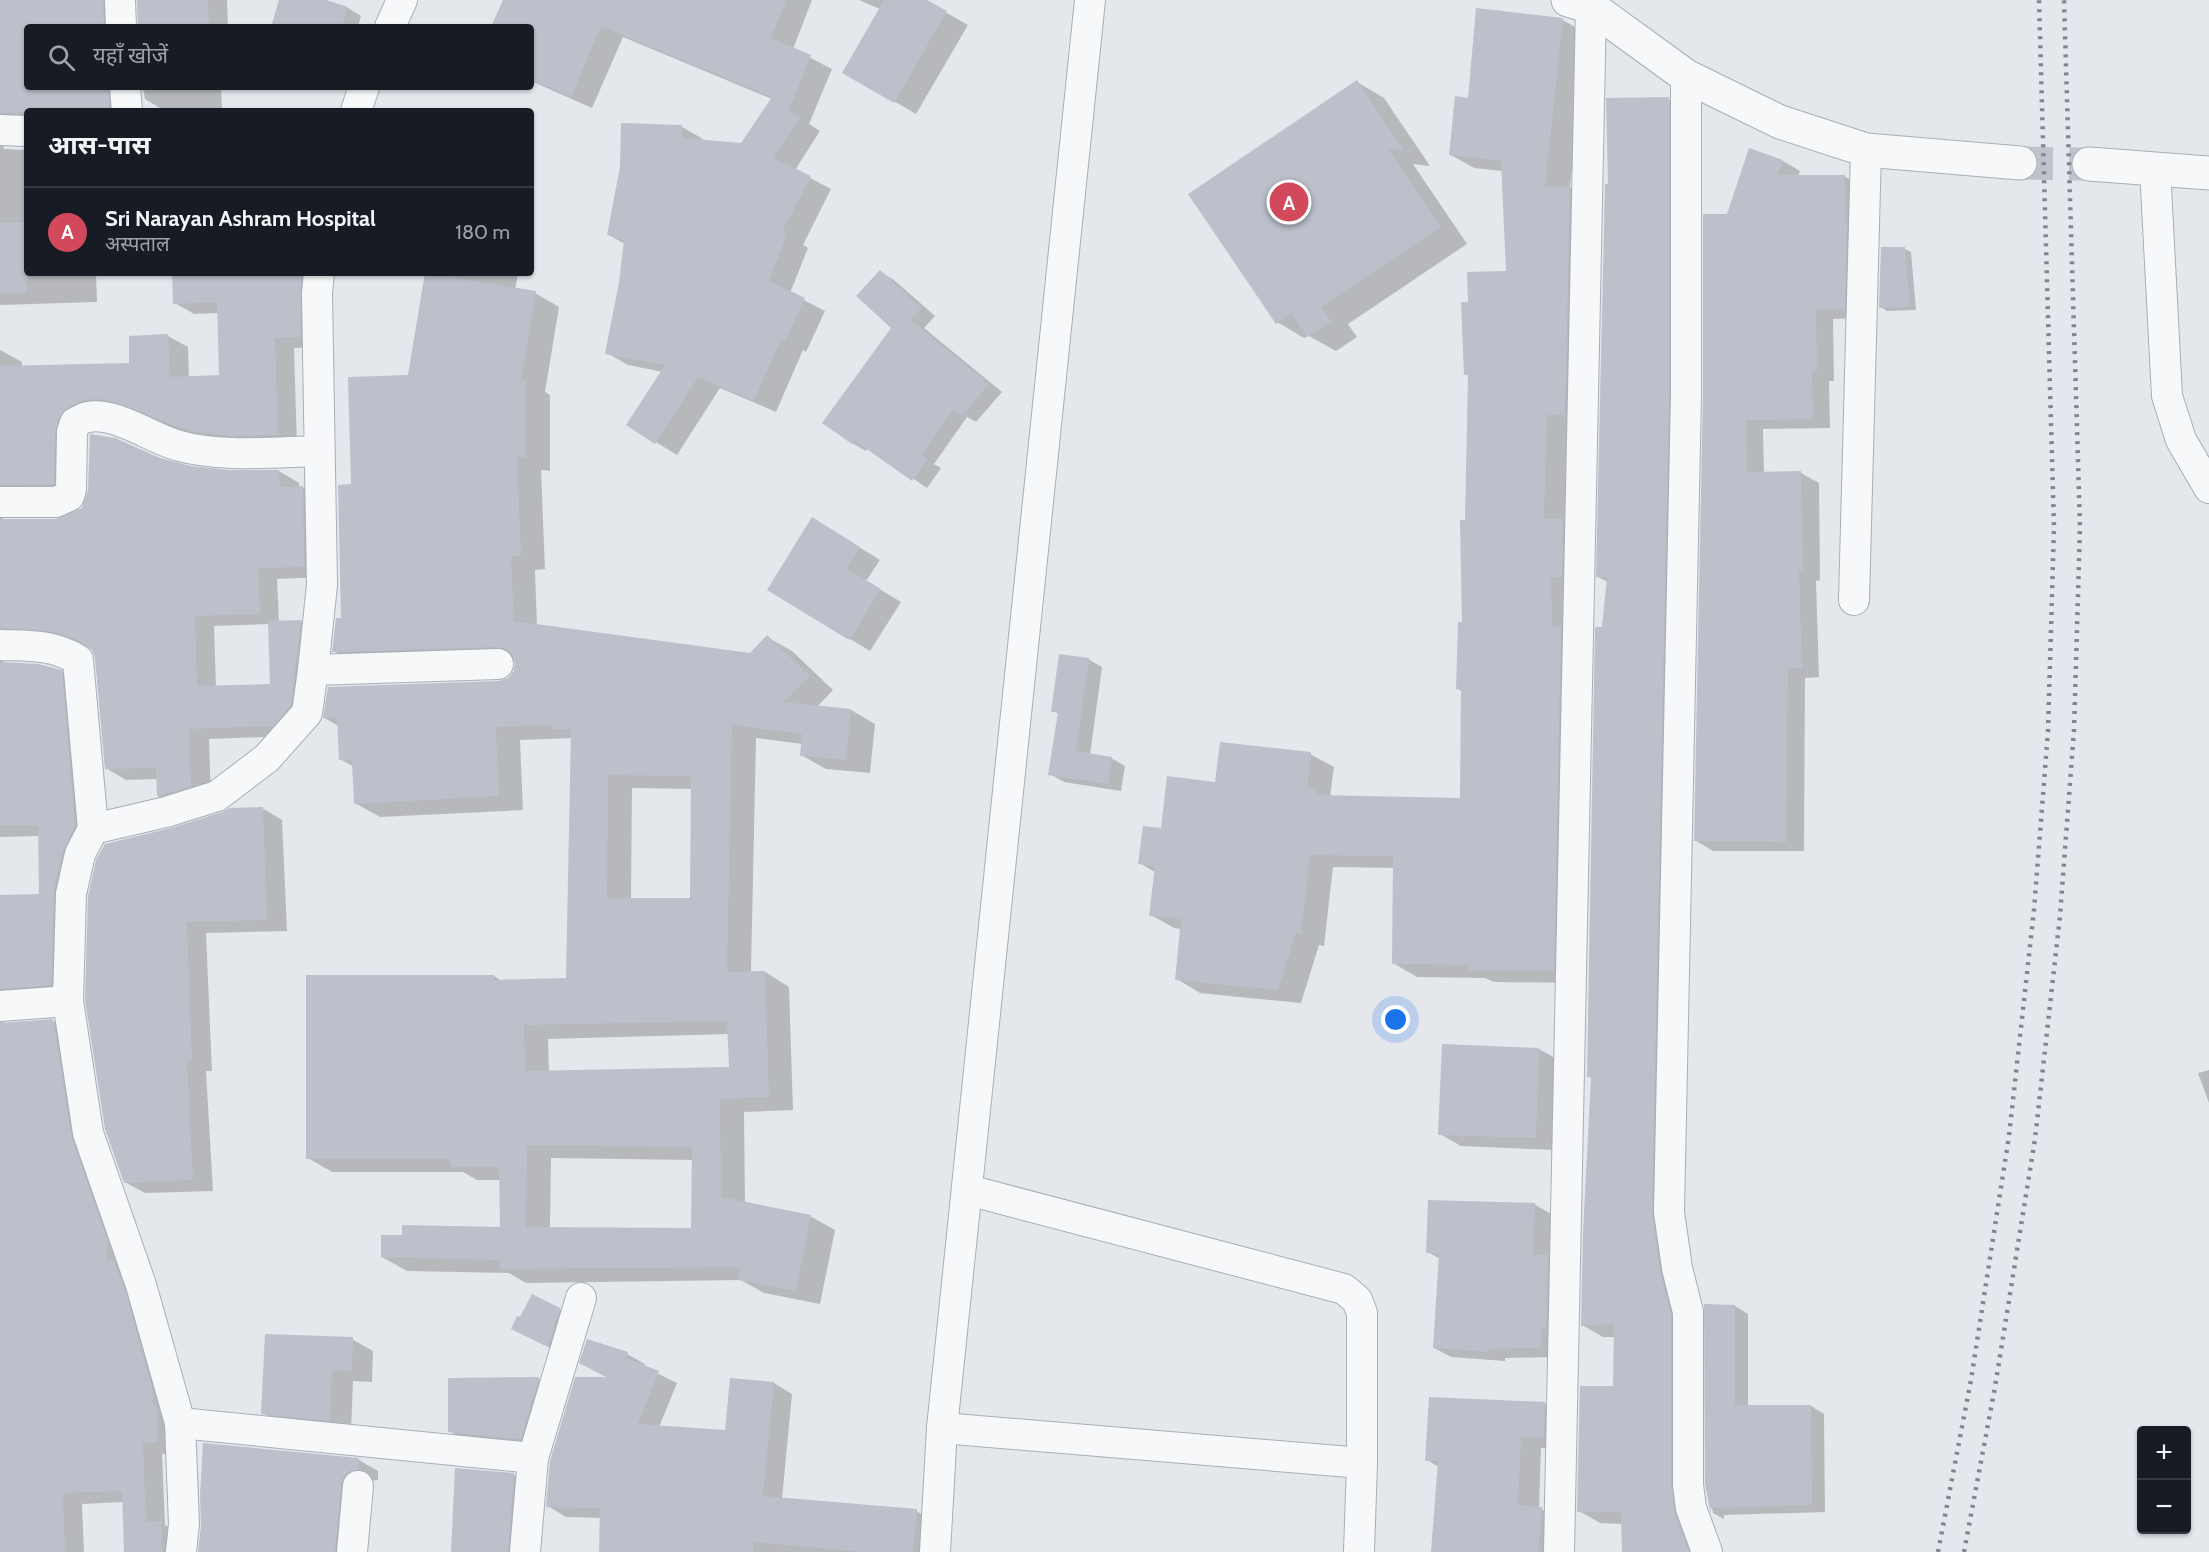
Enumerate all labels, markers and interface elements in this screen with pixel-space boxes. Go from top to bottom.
search box [24,24,534,90]
icon: search [45,41,78,74]
text: यहाँ खोजें [93,42,168,69]
text: आस-पास [48,129,151,161]
pin: A [1270,180,1308,224]
text: Sri Narayan Ashram Hospital [105,205,376,232]
text: A [61,220,74,244]
text: 180 m [455,220,510,244]
text: अस्पताल [105,232,170,256]
your location [1381,1005,1410,1034]
map controls [2137,1426,2191,1534]
button: + [2137,1426,2191,1480]
button: − [2137,1480,2191,1534]

